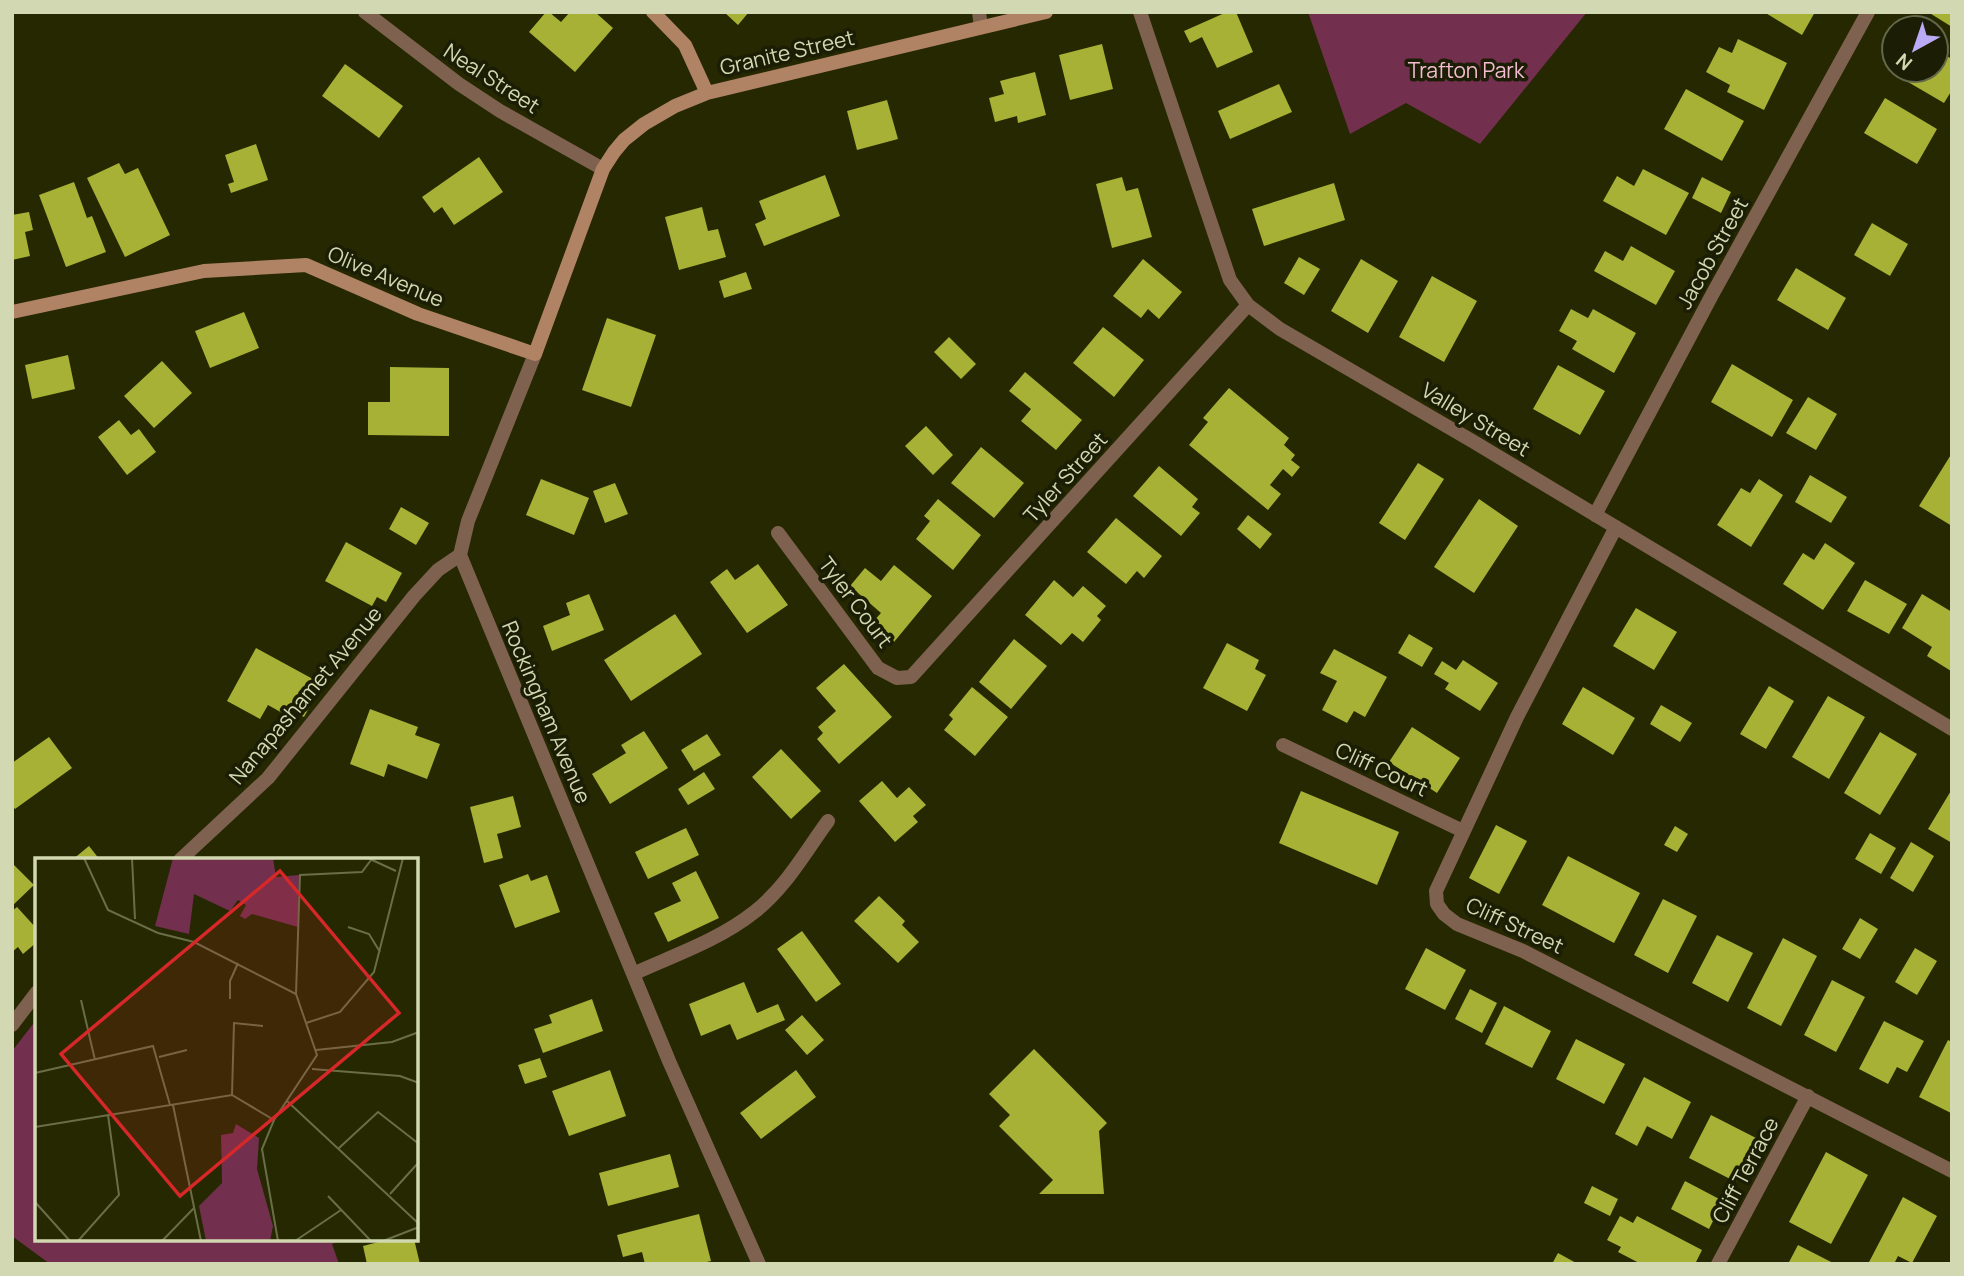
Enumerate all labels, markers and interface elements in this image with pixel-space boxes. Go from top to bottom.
north arrow [1880,14,1950,84]
street label: Granite Street [717,23,857,81]
street label: Neal Street [439,37,545,119]
text: N [1890,48,1918,76]
park label: Trafton Park [1408,56,1525,84]
street label: Jacob Street [1670,192,1754,314]
street label: Olive Avenue [324,239,448,313]
street label: Valley Street [1416,376,1536,462]
street label: Tyler Street [1017,426,1113,528]
street label: Tyler Court [813,551,899,653]
street label: Nanapashamet Avenue [222,600,388,790]
street label: Rockingham Avenue [496,617,598,807]
street label: Cliff Court [1331,735,1433,803]
inset map [35,858,418,1241]
street label: Cliff Street [1462,890,1568,960]
street label: Cliff Terrace [1705,1112,1785,1228]

